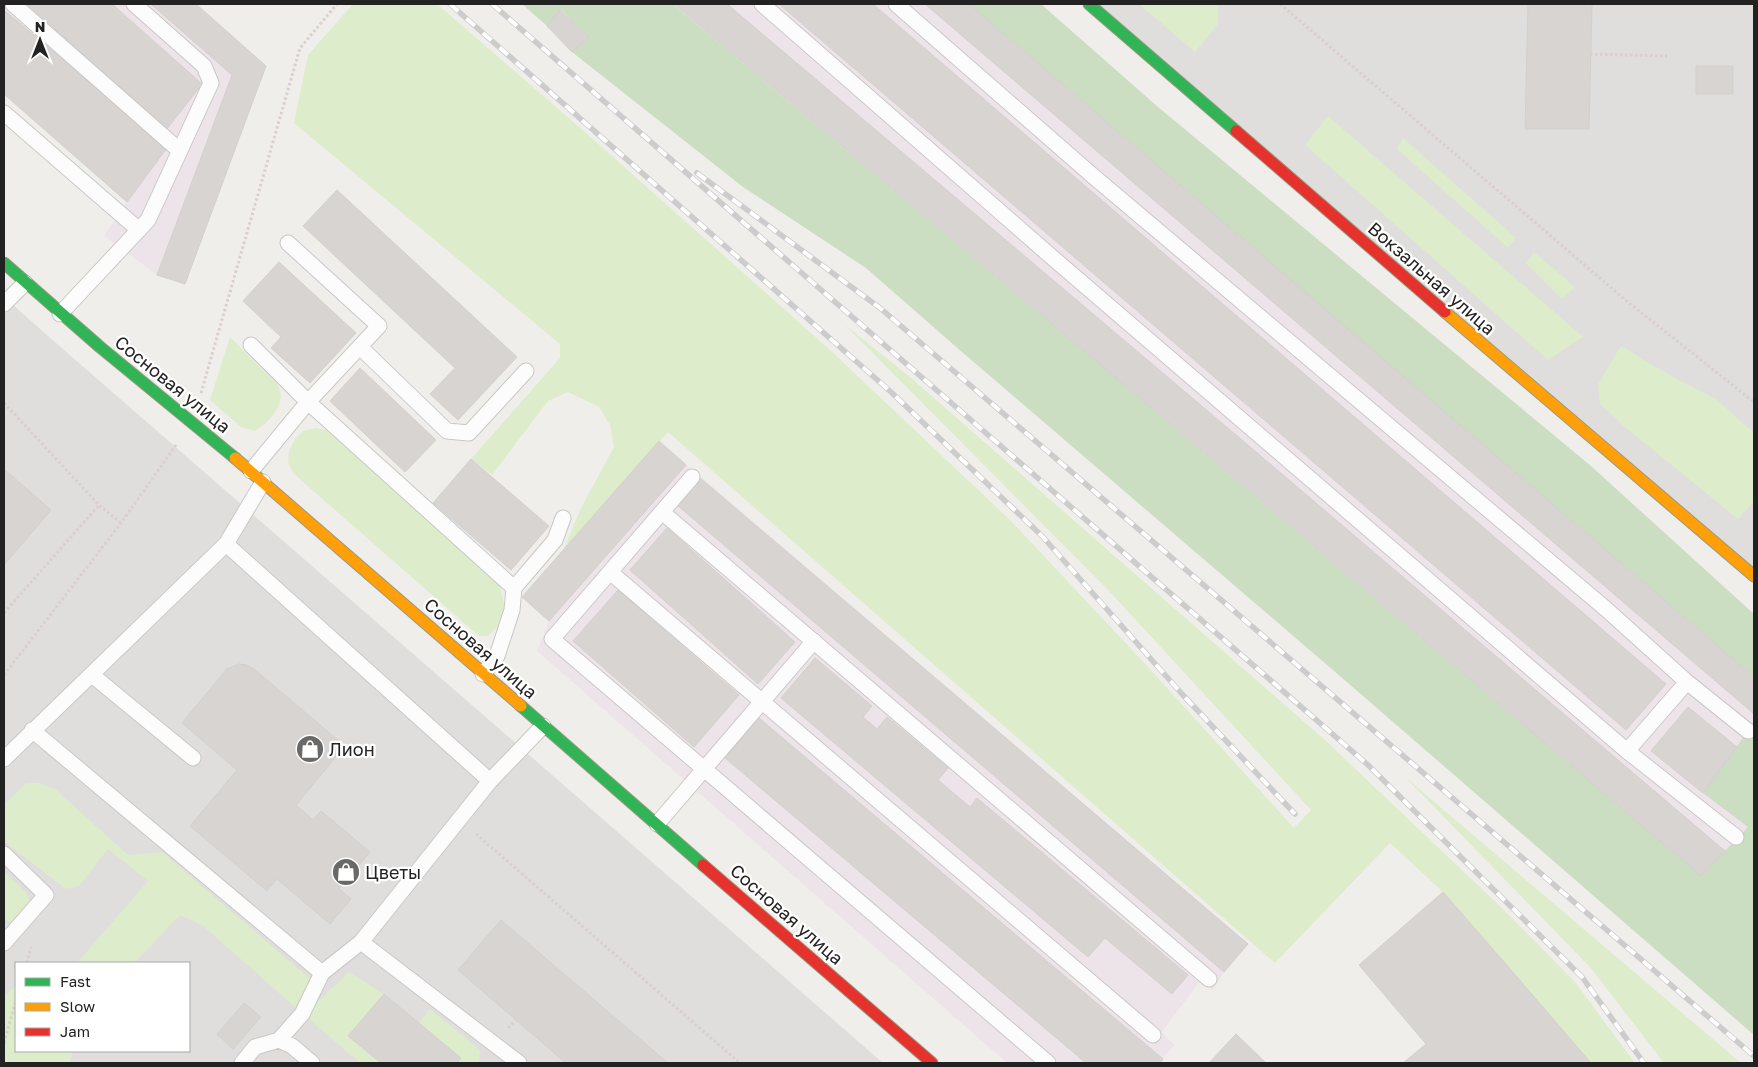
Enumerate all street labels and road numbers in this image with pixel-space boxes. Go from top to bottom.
street label: Вокзальная улица [1364,217,1500,339]
street label: Сосновая улица [111,331,235,437]
street label: Сосновая улица [420,593,542,703]
street label: Сосновая улица [726,859,848,969]

